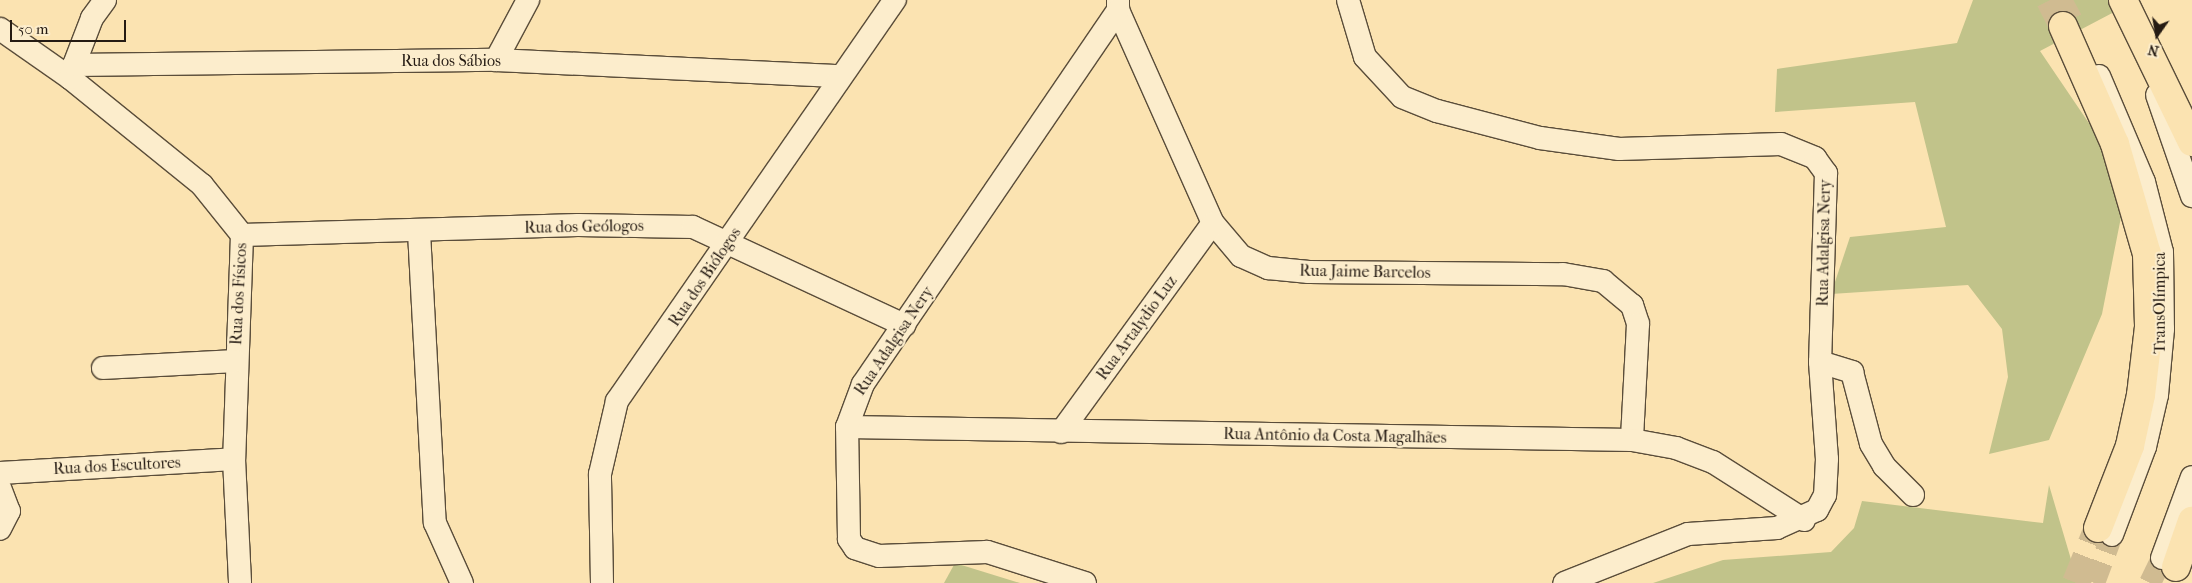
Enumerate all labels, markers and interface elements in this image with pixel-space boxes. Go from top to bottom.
scale bar [12,10,129,42]
north arrow [2132,10,2182,60]
text: 50 m [18,20,48,38]
text: N [2146,41,2161,60]
street label: Rua dos Sábios [401,51,501,71]
street label: Rua Adalgisa Nery [1813,179,1835,307]
street label: Rua dos Geólogos [524,216,644,238]
street label: Rua dos Biólogos [665,224,745,330]
street label: Rua dos Físicos [227,242,251,346]
street label: TransOlímpica [2150,252,2170,354]
street label: Rua Jaime Barcelos [1299,261,1431,283]
street label: Rua Artalydio Luz [1093,272,1181,384]
street label: Rua Adalgisa Nery [850,283,938,399]
street label: Rua Antônio da Costa Magalhães [1223,424,1447,448]
street label: Rua dos Escultores [53,453,181,479]

